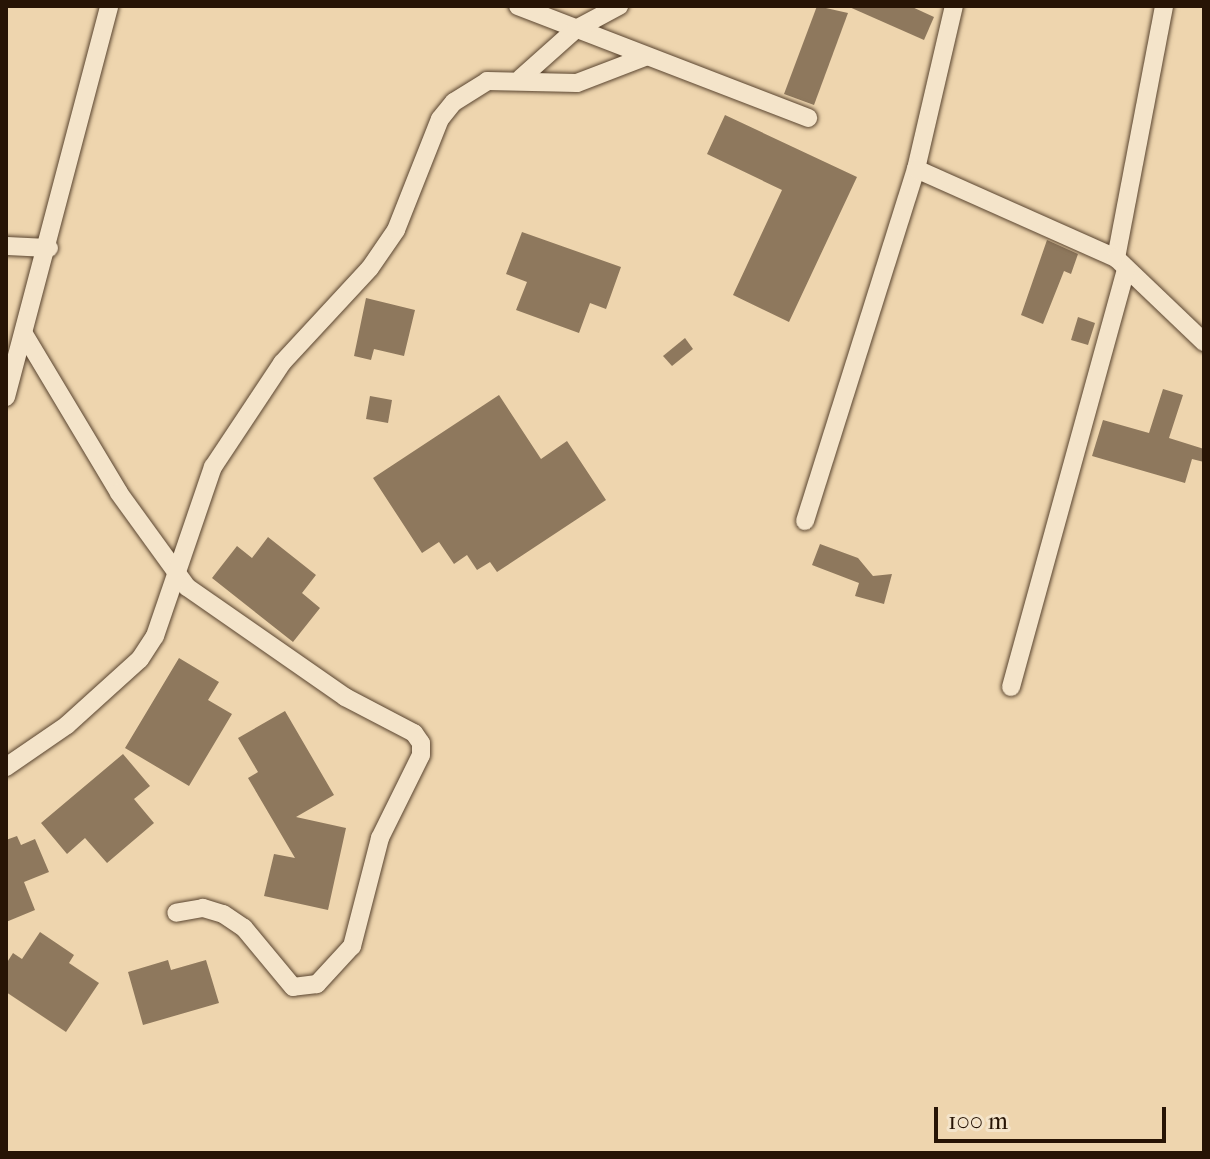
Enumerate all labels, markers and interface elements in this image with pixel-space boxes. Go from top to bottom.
scale bar [938,1091,1170,1141]
text: 100 m [948,1107,1008,1135]

